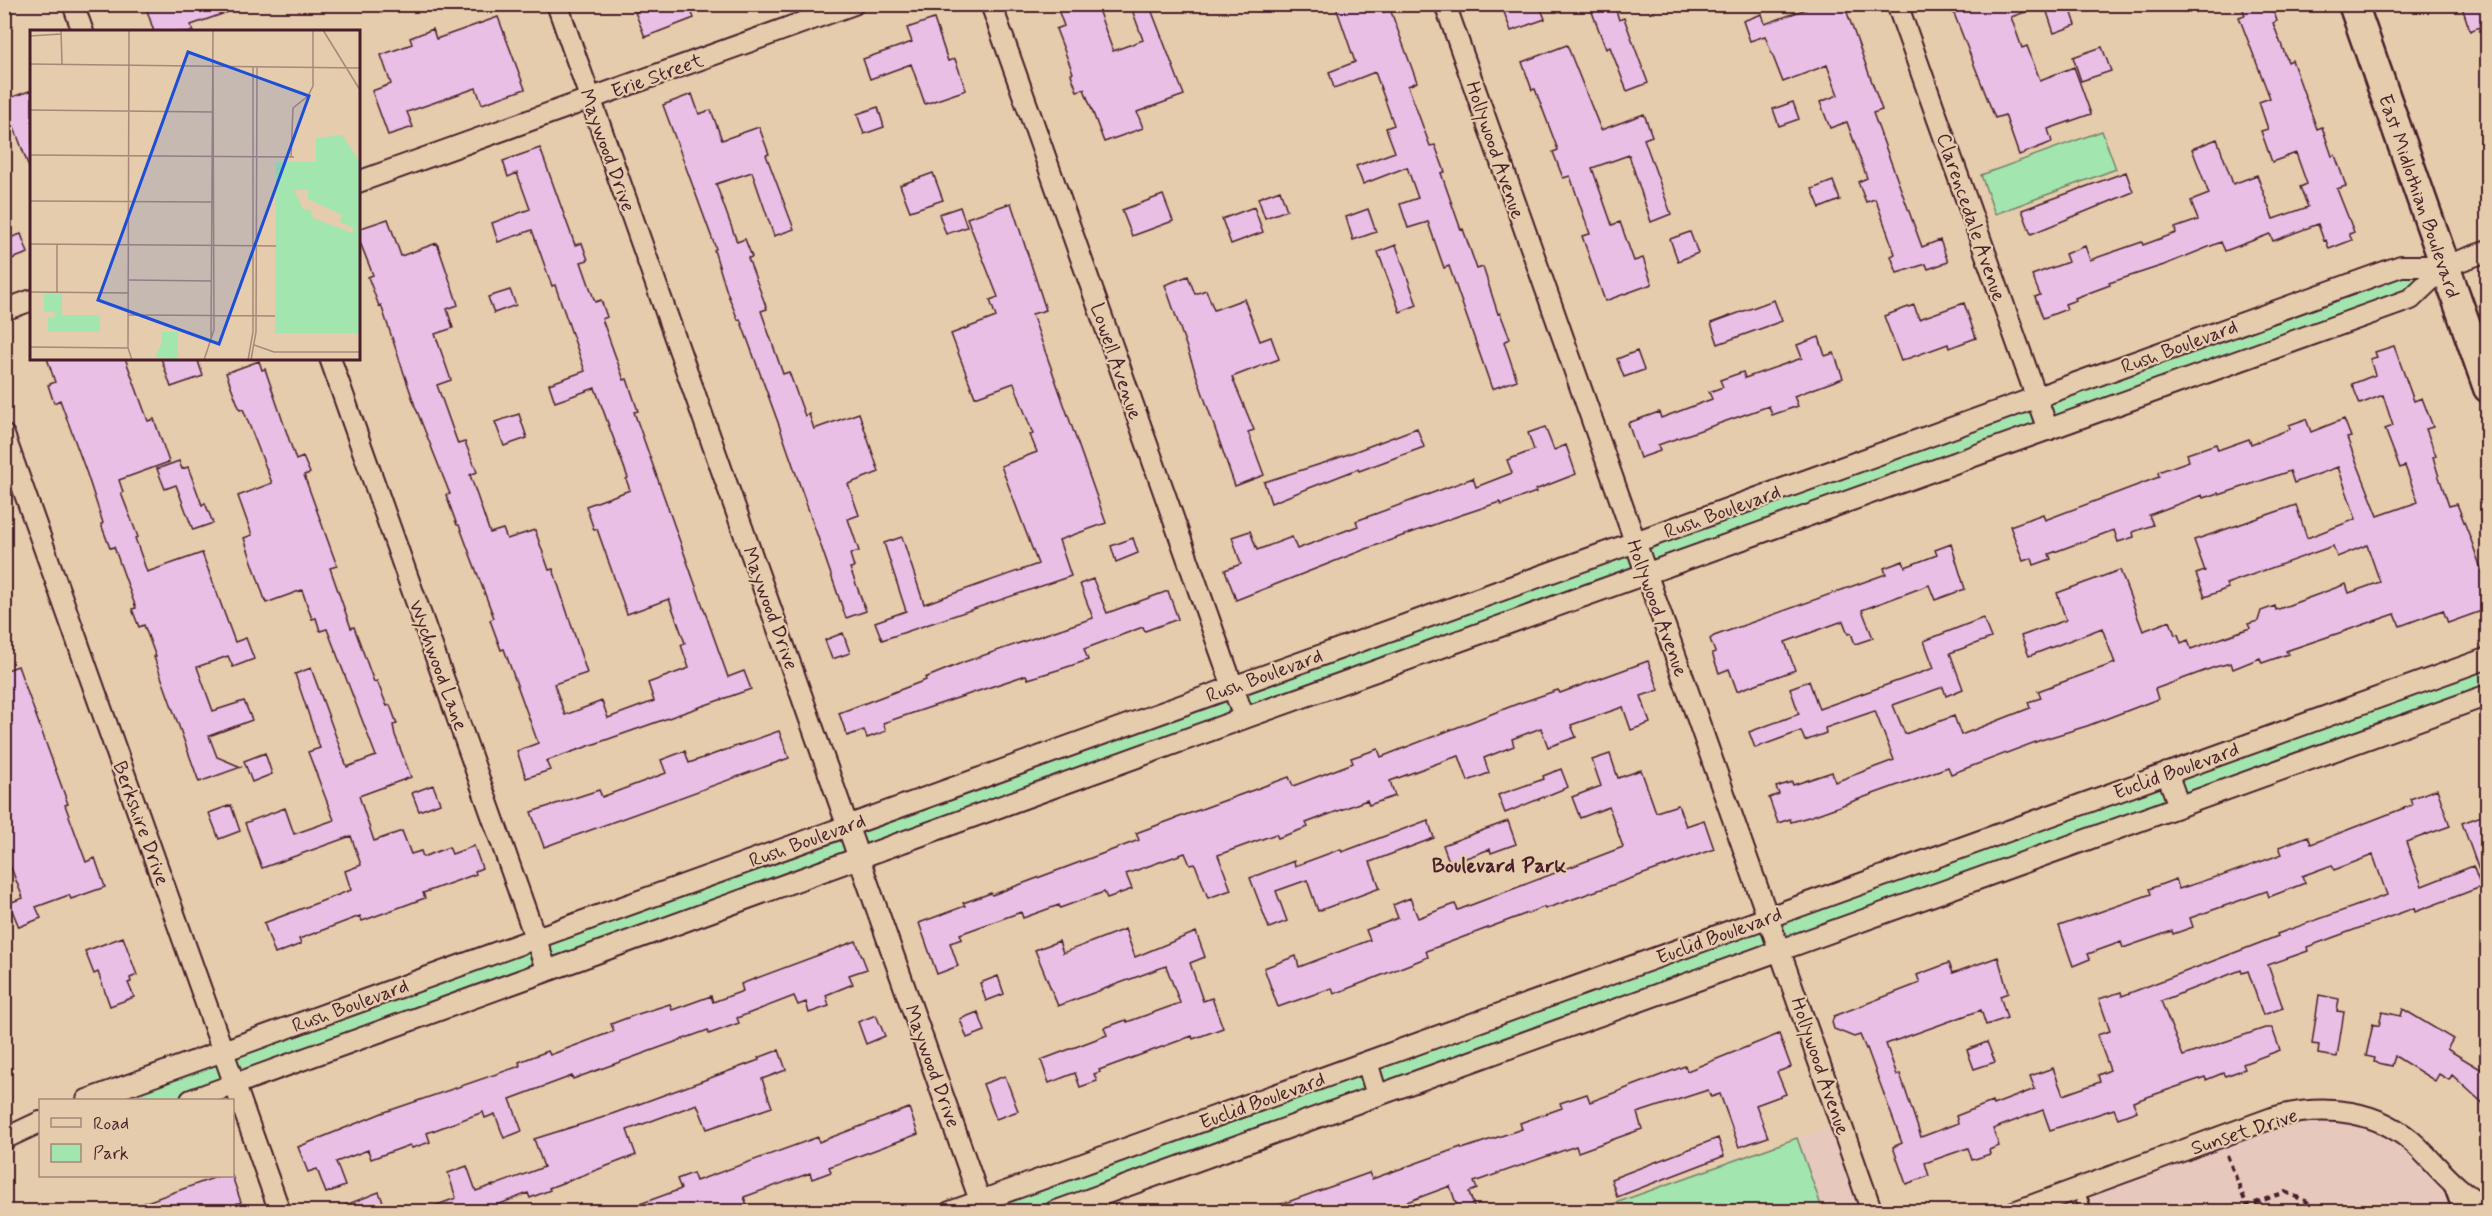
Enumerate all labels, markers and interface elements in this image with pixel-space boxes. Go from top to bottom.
inset map [30,30,360,360]
street label: Erie Street [608,47,708,106]
street label: Hollywood Avenue [1458,78,1531,223]
street label: Maywood Drive [572,85,641,216]
street label: East Midlothian Boulevard [2371,91,2466,302]
street label: Clarencedale Avenue [1929,130,2012,305]
street label: Lowell Avenue [1083,299,1148,424]
street label: Rush Boulevard [2117,314,2242,381]
street label: Rush Boulevard [1660,479,1785,546]
street label: Hollywood Avenue [1619,536,1694,681]
street label: Maywood Drive [735,543,804,674]
street label: Wychwood Lane [401,596,474,735]
street label: Rush Boulevard [1202,643,1327,710]
street label: Euclid Boulevard [2110,736,2243,807]
street label: Berkshire Drive [106,758,176,890]
street label: Rush Boulevard [745,808,870,875]
district label: Boulevard Park [1432,852,1566,880]
street label: Euclid Boulevard [1653,901,1786,972]
street label: Rush Boulevard [288,973,413,1040]
street label: Hollywood Avenue [1783,994,1856,1139]
street label: Maywood Drive [897,1001,966,1132]
street label: Euclid Boulevard [1196,1066,1329,1137]
legend [39,1099,234,1177]
street label: Sunset Drive [2188,1102,2301,1162]
text: Road [93,1112,129,1136]
text: Park [93,1142,129,1166]

